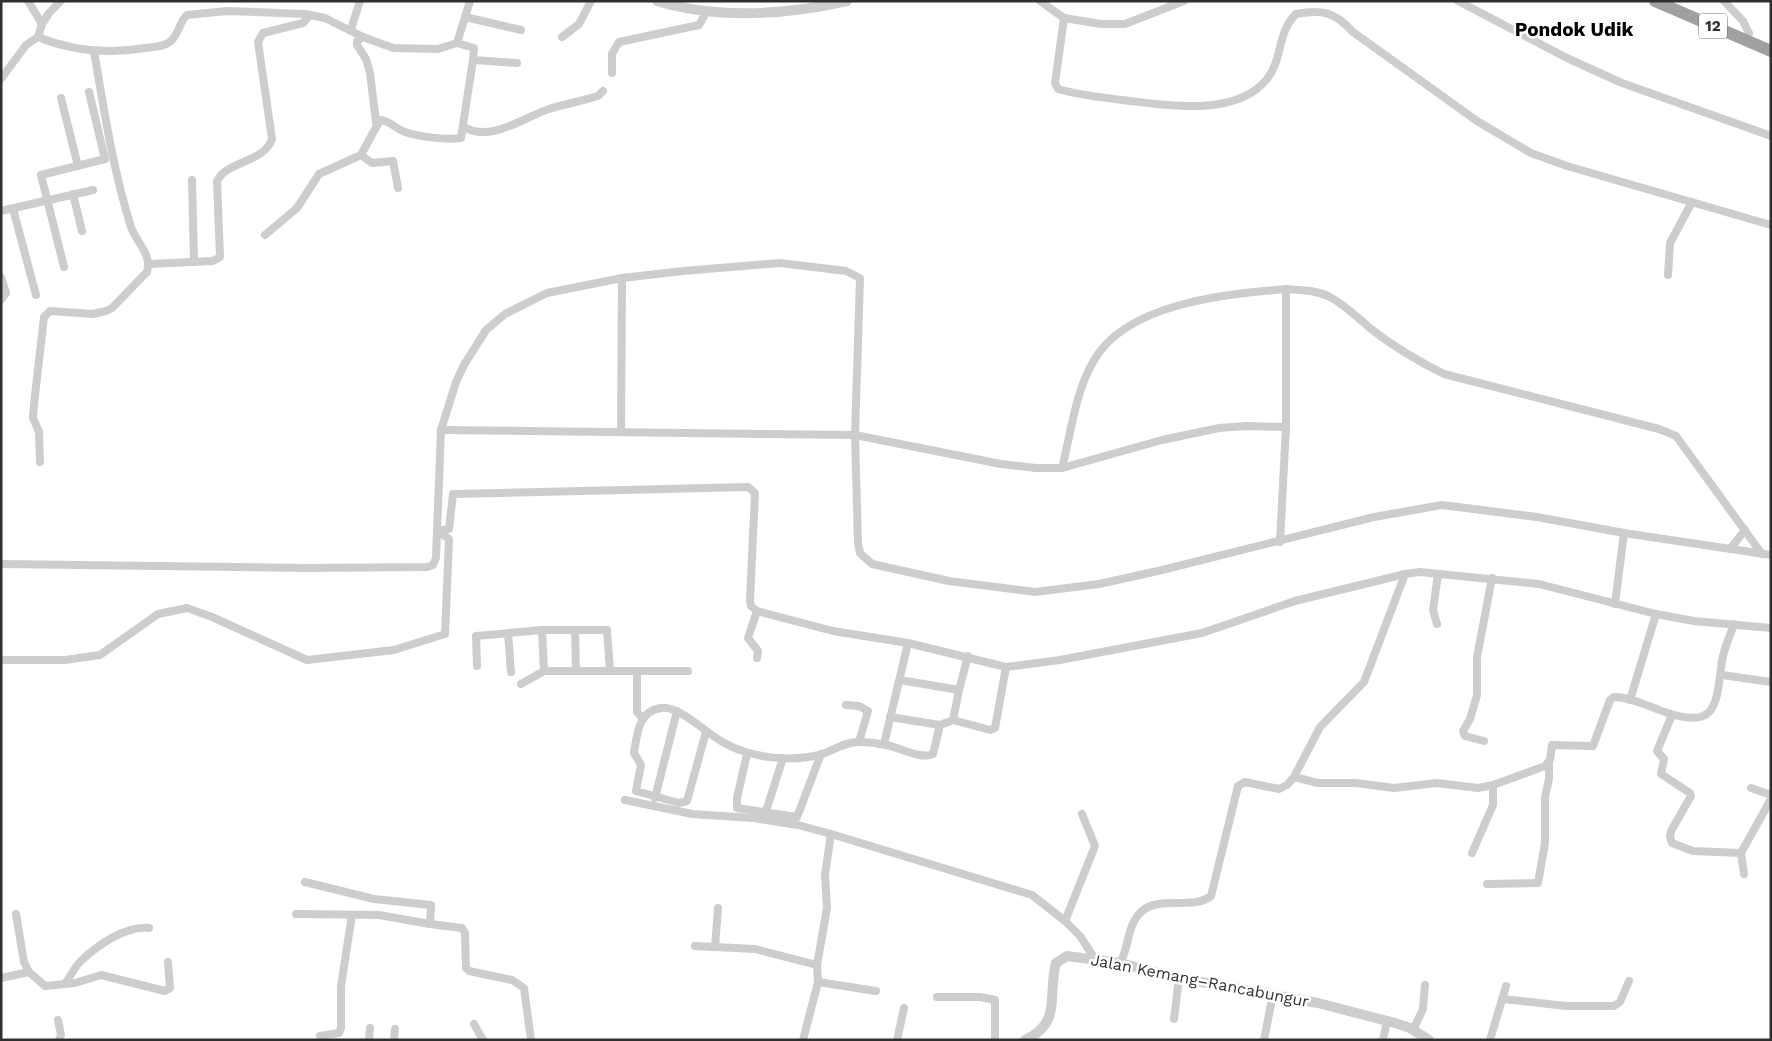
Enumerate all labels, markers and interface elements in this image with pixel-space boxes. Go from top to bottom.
road number: 12 [1699,14,1727,38]
district label: Pondok Udik [1515,18,1633,41]
street label: Jalan Kemang–Rancabungur [1089,950,1311,1011]

